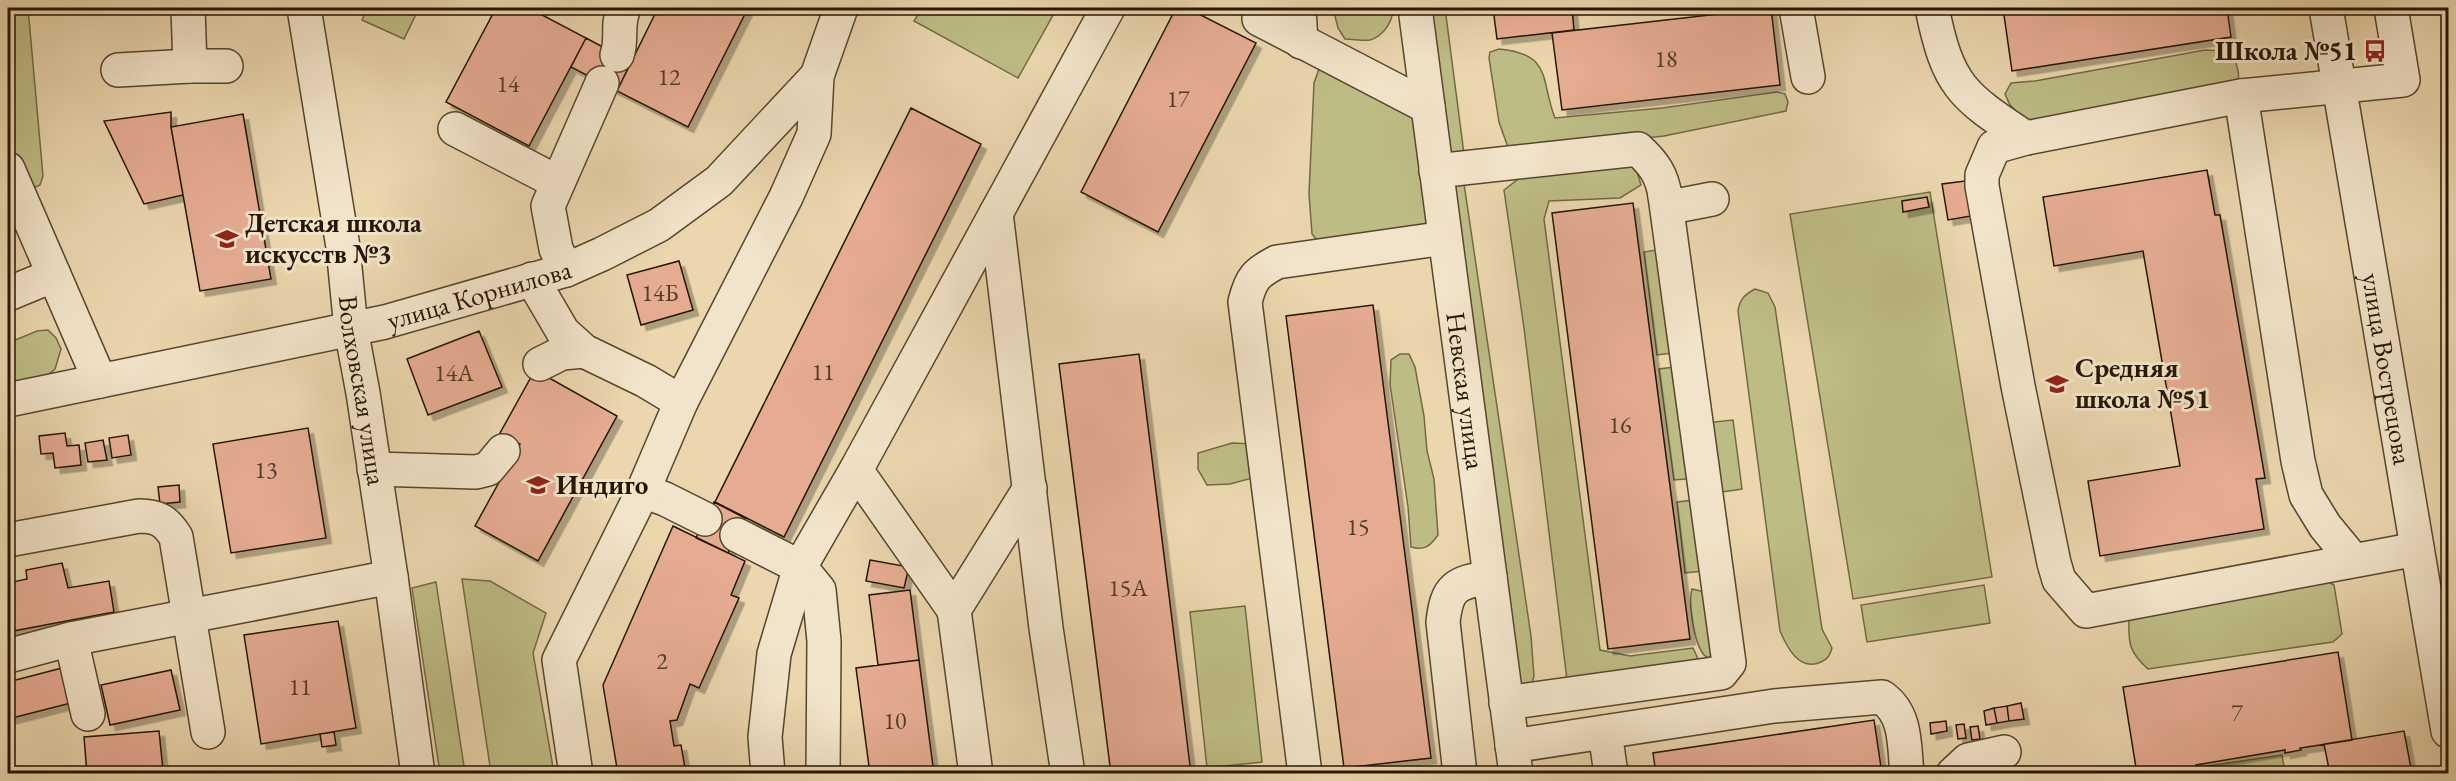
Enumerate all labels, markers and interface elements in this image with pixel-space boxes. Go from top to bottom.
place label: Школа №51 [2215,33,2357,68]
bus stop icon: Школа №51 [2362,38,2388,64]
house number: 18 [1654,43,1678,74]
house number: 12 [657,61,681,92]
house number: 14 [496,68,520,99]
house number: 17 [1166,83,1190,114]
place label: Детская школа искусcтв №3 [245,205,422,271]
school or university icon: Детская школа искусcтв №3 [214,226,240,252]
street label: улица Корнилова [383,251,575,338]
street label: улица Вострецова [2354,270,2421,468]
house number: 14Б [641,277,679,308]
street label: Волховская улица [331,294,395,488]
street label: Невская улица [1438,310,1494,472]
place label: Средняя школа №51 [2075,350,2210,416]
house number: 11 [811,356,835,387]
house number: 14А [434,357,474,388]
school or university icon: Средняя школа №51 [2044,371,2070,397]
house number: 16 [1608,409,1632,440]
house number: 13 [254,454,278,485]
place label: Индиго [556,467,648,502]
school or university icon: Индиго [525,472,551,498]
house number: 15 [1346,511,1370,542]
house number: 15А [1108,572,1148,603]
house number: 2 [656,645,668,676]
house number: 11 [288,671,312,702]
house number: 7 [2231,697,2243,728]
house number: 10 [883,705,907,736]

